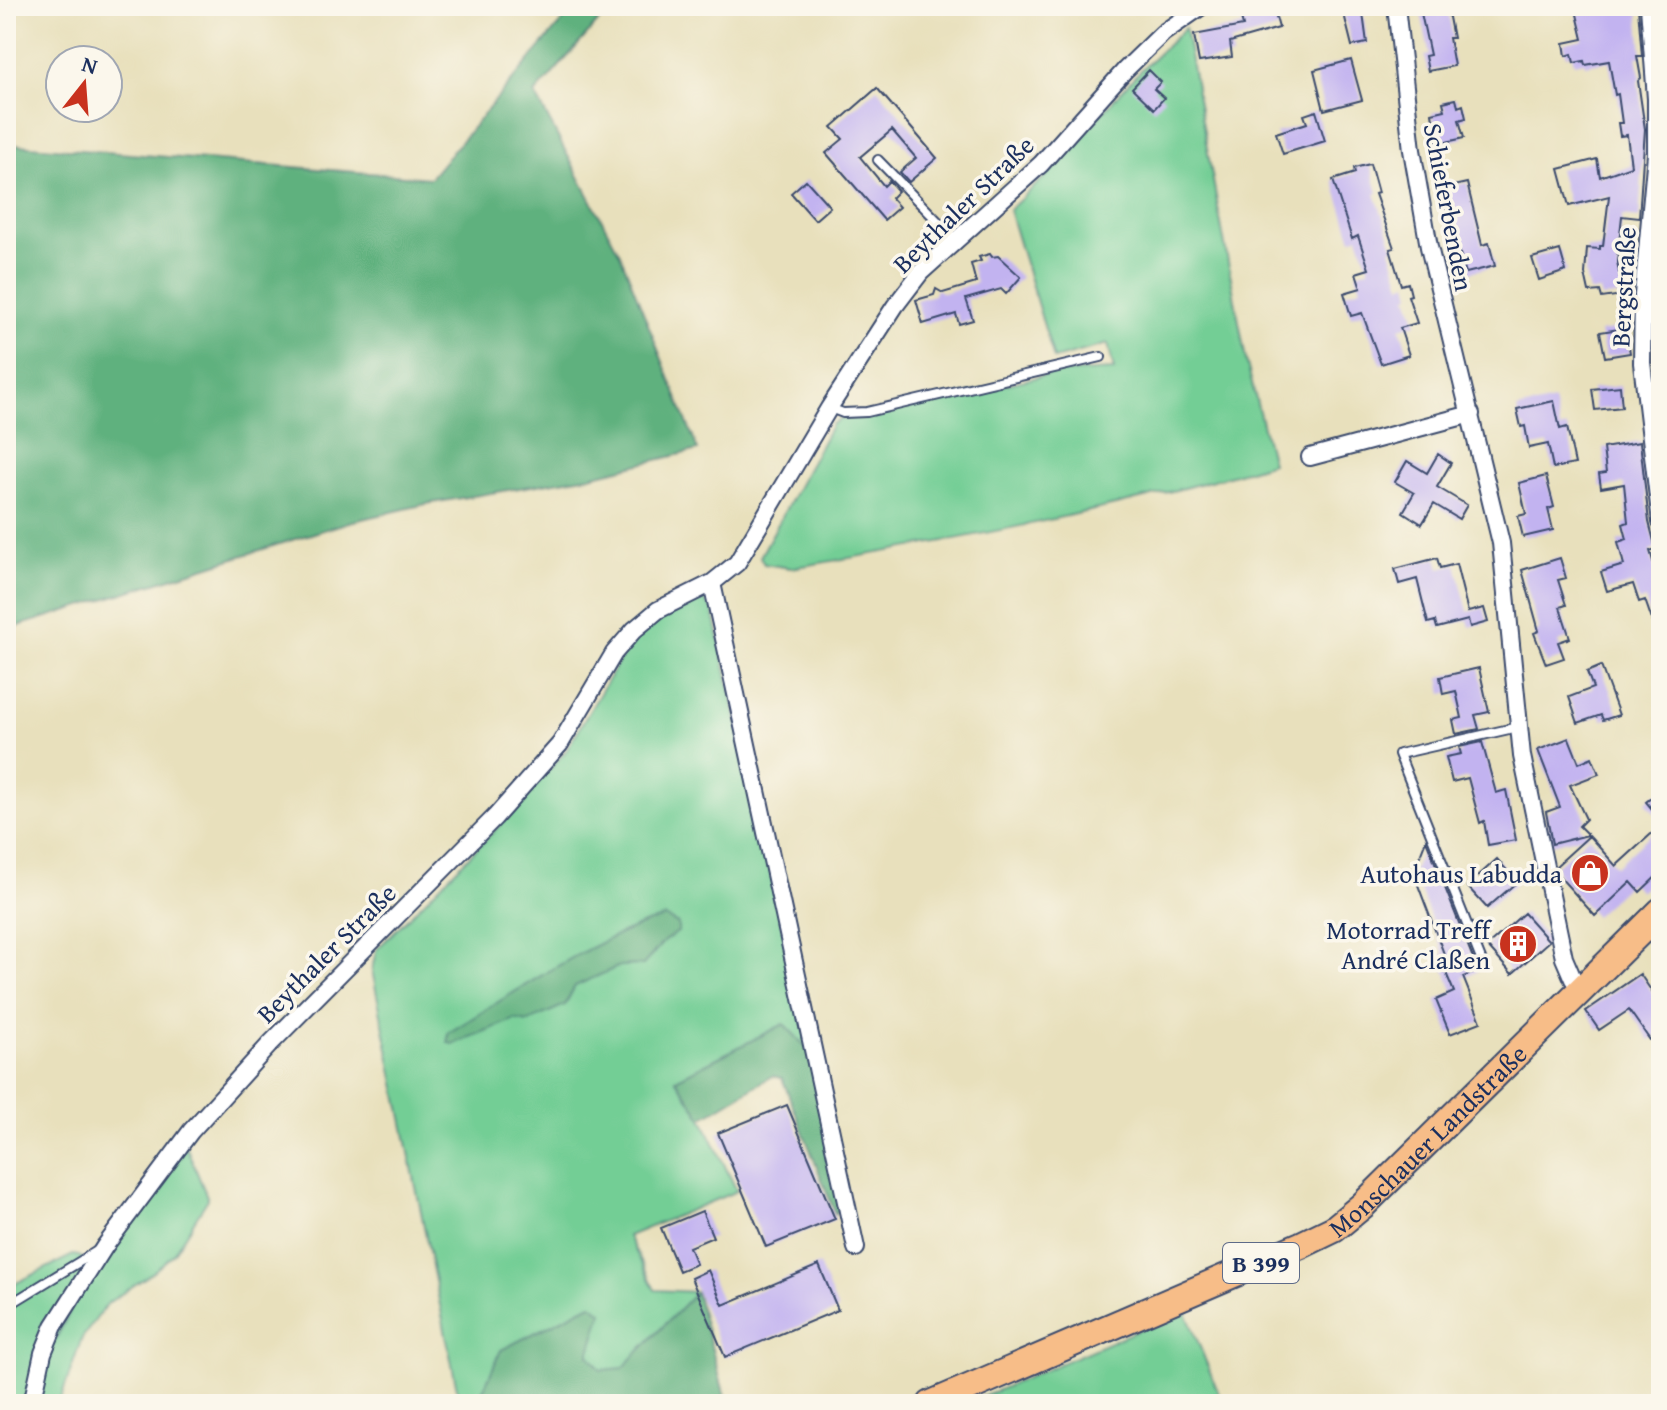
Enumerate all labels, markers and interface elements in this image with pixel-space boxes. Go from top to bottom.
north arrow [44,44,124,124]
text: N [78,47,102,82]
street label: Schieferbenden [1414,120,1484,295]
street label: Beythaler Straße [883,126,1043,282]
street label: Bergstraße [1600,226,1646,348]
shop icon: Autohaus Labudda [1569,852,1611,894]
place label: Autohaus Labudda [1360,854,1563,893]
street label: Beythaler Straße [247,874,405,1032]
place label: Motorrad Treff André Claßen [1326,910,1493,979]
building icon: Motorrad Treff André Claßen [1497,923,1539,965]
street label: Monschauer Landstraße [1319,1035,1535,1246]
road number: B 399 [1223,1243,1299,1283]

